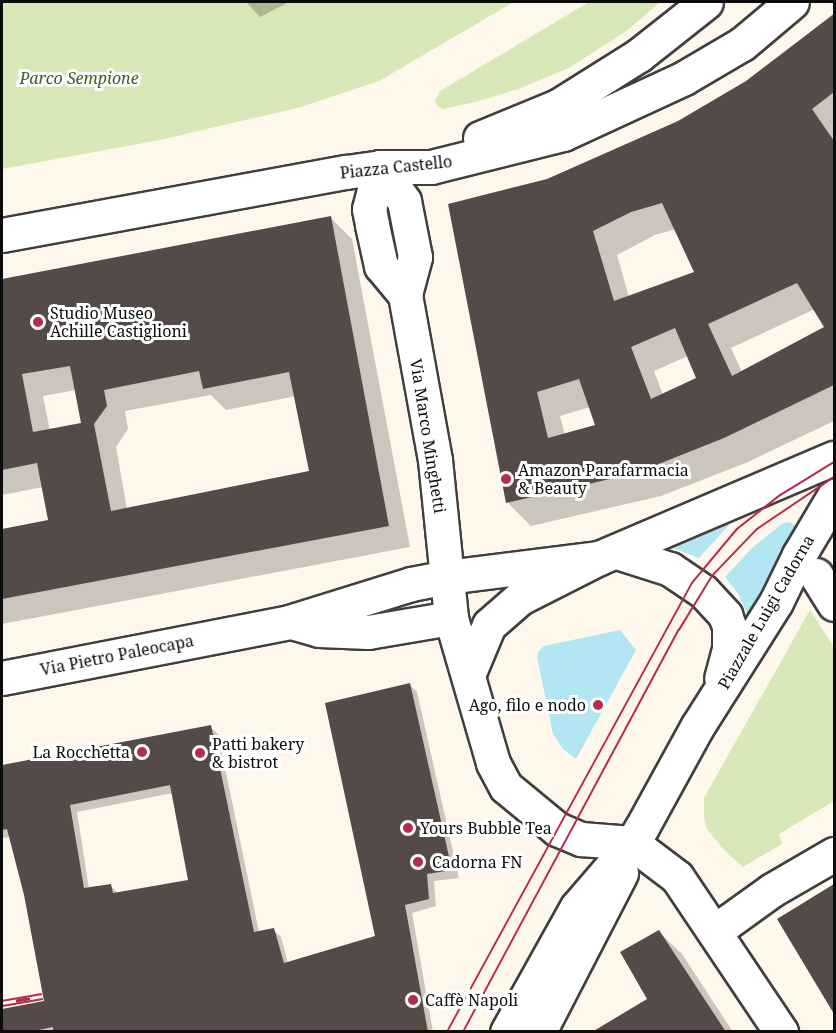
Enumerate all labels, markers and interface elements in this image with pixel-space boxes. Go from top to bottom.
park label: Parco Sempione [19,68,139,88]
street label: Piazza Castello [339,152,453,182]
place label: Studio Museo Achille Castiglioni [50,303,187,341]
marker: Studio Museo Achille Castiglioni [31,315,45,329]
street label: Via Marco Minghetti [406,357,450,515]
place label: Amazon Parafarmacia & Beauty [518,460,689,498]
marker: Amazon Parafarmacia & Beauty [499,472,513,486]
street label: Piazzale Luigi Cadorna [714,532,818,692]
street label: Via Pietro Paleocapa [39,631,195,679]
place label: Ago, filo e nodo [469,695,586,715]
marker: Ago, filo e nodo [591,698,605,712]
place label: Patti bakery & bistrot [212,734,304,772]
place label: La Rocchetta [32,742,130,762]
marker: La Rocchetta [135,745,149,759]
marker: Patti bakery & bistrot [193,746,207,760]
place label: Yours Bubble Tea [420,818,552,838]
marker: Yours Bubble Tea [401,821,415,835]
place label: Cadorna FN [432,852,523,872]
marker: Cadorna FN [409,853,427,871]
place label: Caffè Napoli [425,990,518,1010]
marker: Caffè Napoli [406,993,420,1007]

